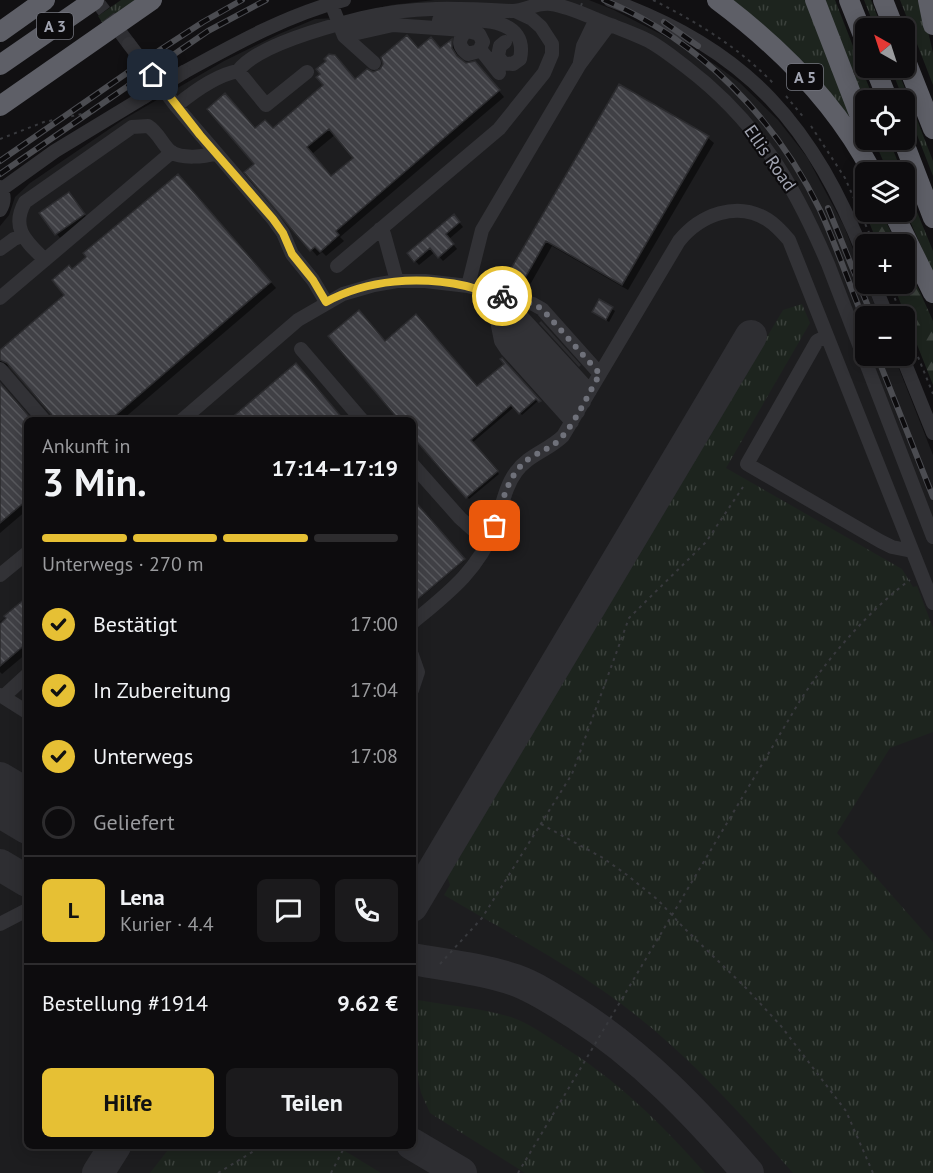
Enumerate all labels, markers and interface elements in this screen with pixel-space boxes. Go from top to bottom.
road number: A 3 [37,13,73,39]
north arrow [855,18,915,78]
map controls [855,18,915,366]
pin [127,49,178,100]
icon: home [136,58,169,91]
road number: A 5 [787,64,823,90]
button: locate [855,90,915,150]
street label: Ellis Road [739,120,801,195]
button: layers [855,162,915,222]
button: + [855,234,915,294]
courier [472,266,532,326]
icon: bike [486,280,519,313]
button: − [855,306,915,366]
text: Ankunft in [42,433,130,459]
text: 17:14–17:19 [272,454,398,482]
text: 3 Min. [42,456,147,507]
pin [469,500,520,551]
icon: bag [478,509,511,542]
text: Unterwegs · 270 m [42,551,203,577]
icon: check [42,608,75,641]
text: Bestätigt [93,610,177,638]
text: 17:00 [350,611,398,637]
icon: check [42,674,75,707]
text: In Zubereitung [93,676,231,704]
text: 17:04 [350,677,398,703]
icon: check [42,740,75,773]
text: Unterwegs [93,742,193,770]
text: 17:08 [350,743,398,769]
text: Geliefert [93,808,175,836]
button: chat [257,879,320,942]
button: phone [335,879,398,942]
text: Lena [120,883,165,911]
text: L [68,896,79,924]
text: Kurier · 4.4 [120,911,214,937]
text: Bestellung #1914 [42,989,208,1017]
text: 9.62 € [337,989,398,1017]
button: Hilfe [42,1068,214,1137]
button: Teilen [226,1068,398,1137]

